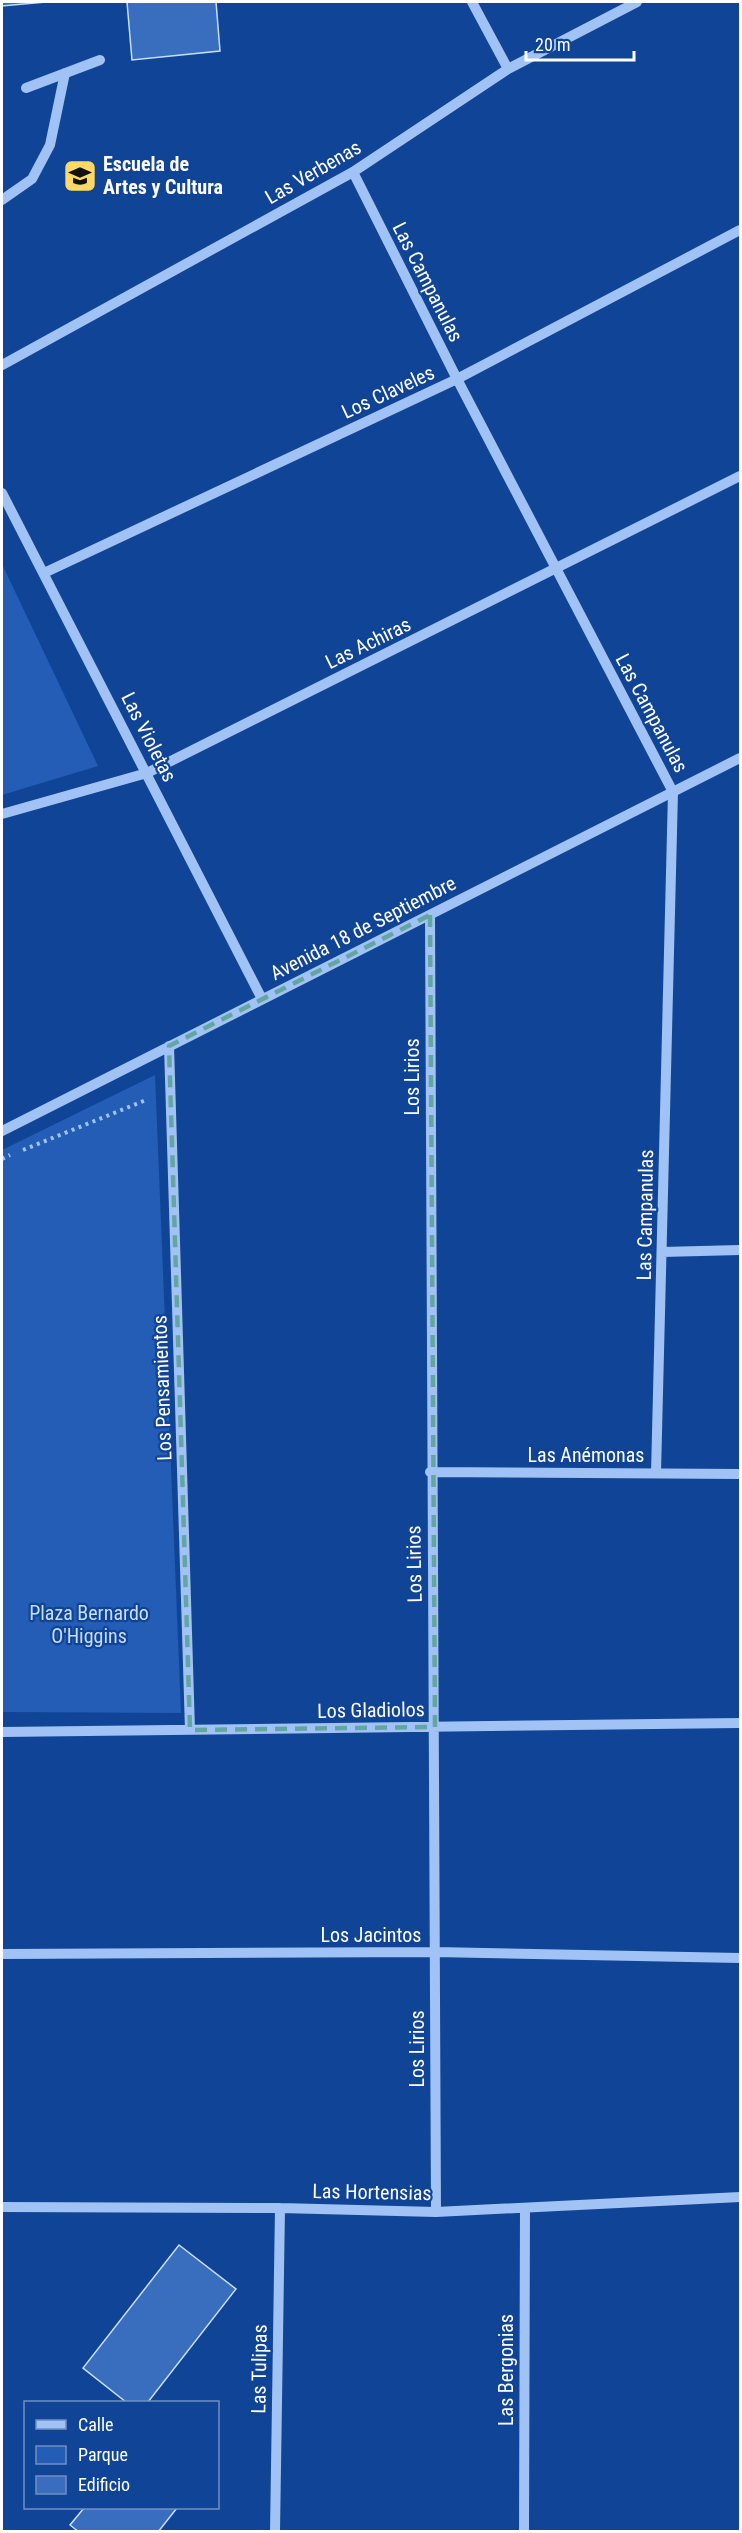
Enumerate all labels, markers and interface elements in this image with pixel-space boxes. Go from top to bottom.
scale bar [526,24,634,62]
text: 20 m [535,34,570,55]
street label: Las Verbenas [261,135,365,209]
place label: Escuela de Artes y Cultura [103,152,223,199]
school or university icon: Escuela de Artes y Cultura [62,158,98,194]
street label: Las Campanulas [388,218,468,346]
street label: Los Claveles [338,360,438,424]
street label: Las Achiras [321,612,415,674]
street label: Las Campanulas [611,650,693,776]
street label: Las Violetas [116,688,182,786]
street label: Avenida 18 de Septiembre [266,871,460,985]
street label: Los Lirios [400,1038,424,1116]
street label: Las Campanulas [632,1149,658,1281]
street label: Los Pensamientos [147,1315,177,1461]
street label: Las Anémonas [528,1443,644,1467]
street label: Los Lirios [401,1525,427,1603]
park label: Plaza Bernardo O'Higgins [29,1601,149,1648]
street label: Los Gladiolos [317,1697,425,1723]
street label: Los Jacintos [321,1923,421,1947]
street label: Los Lirios [405,2010,429,2088]
street label: Las Hortensias [312,2179,432,2205]
street label: Las Bergonias [494,2314,518,2426]
street label: Las Tulipas [246,2324,272,2414]
legend [24,2401,219,2509]
text: Calle [78,2414,114,2435]
text: Parque [78,2444,128,2465]
text: Edificio [78,2474,130,2495]

